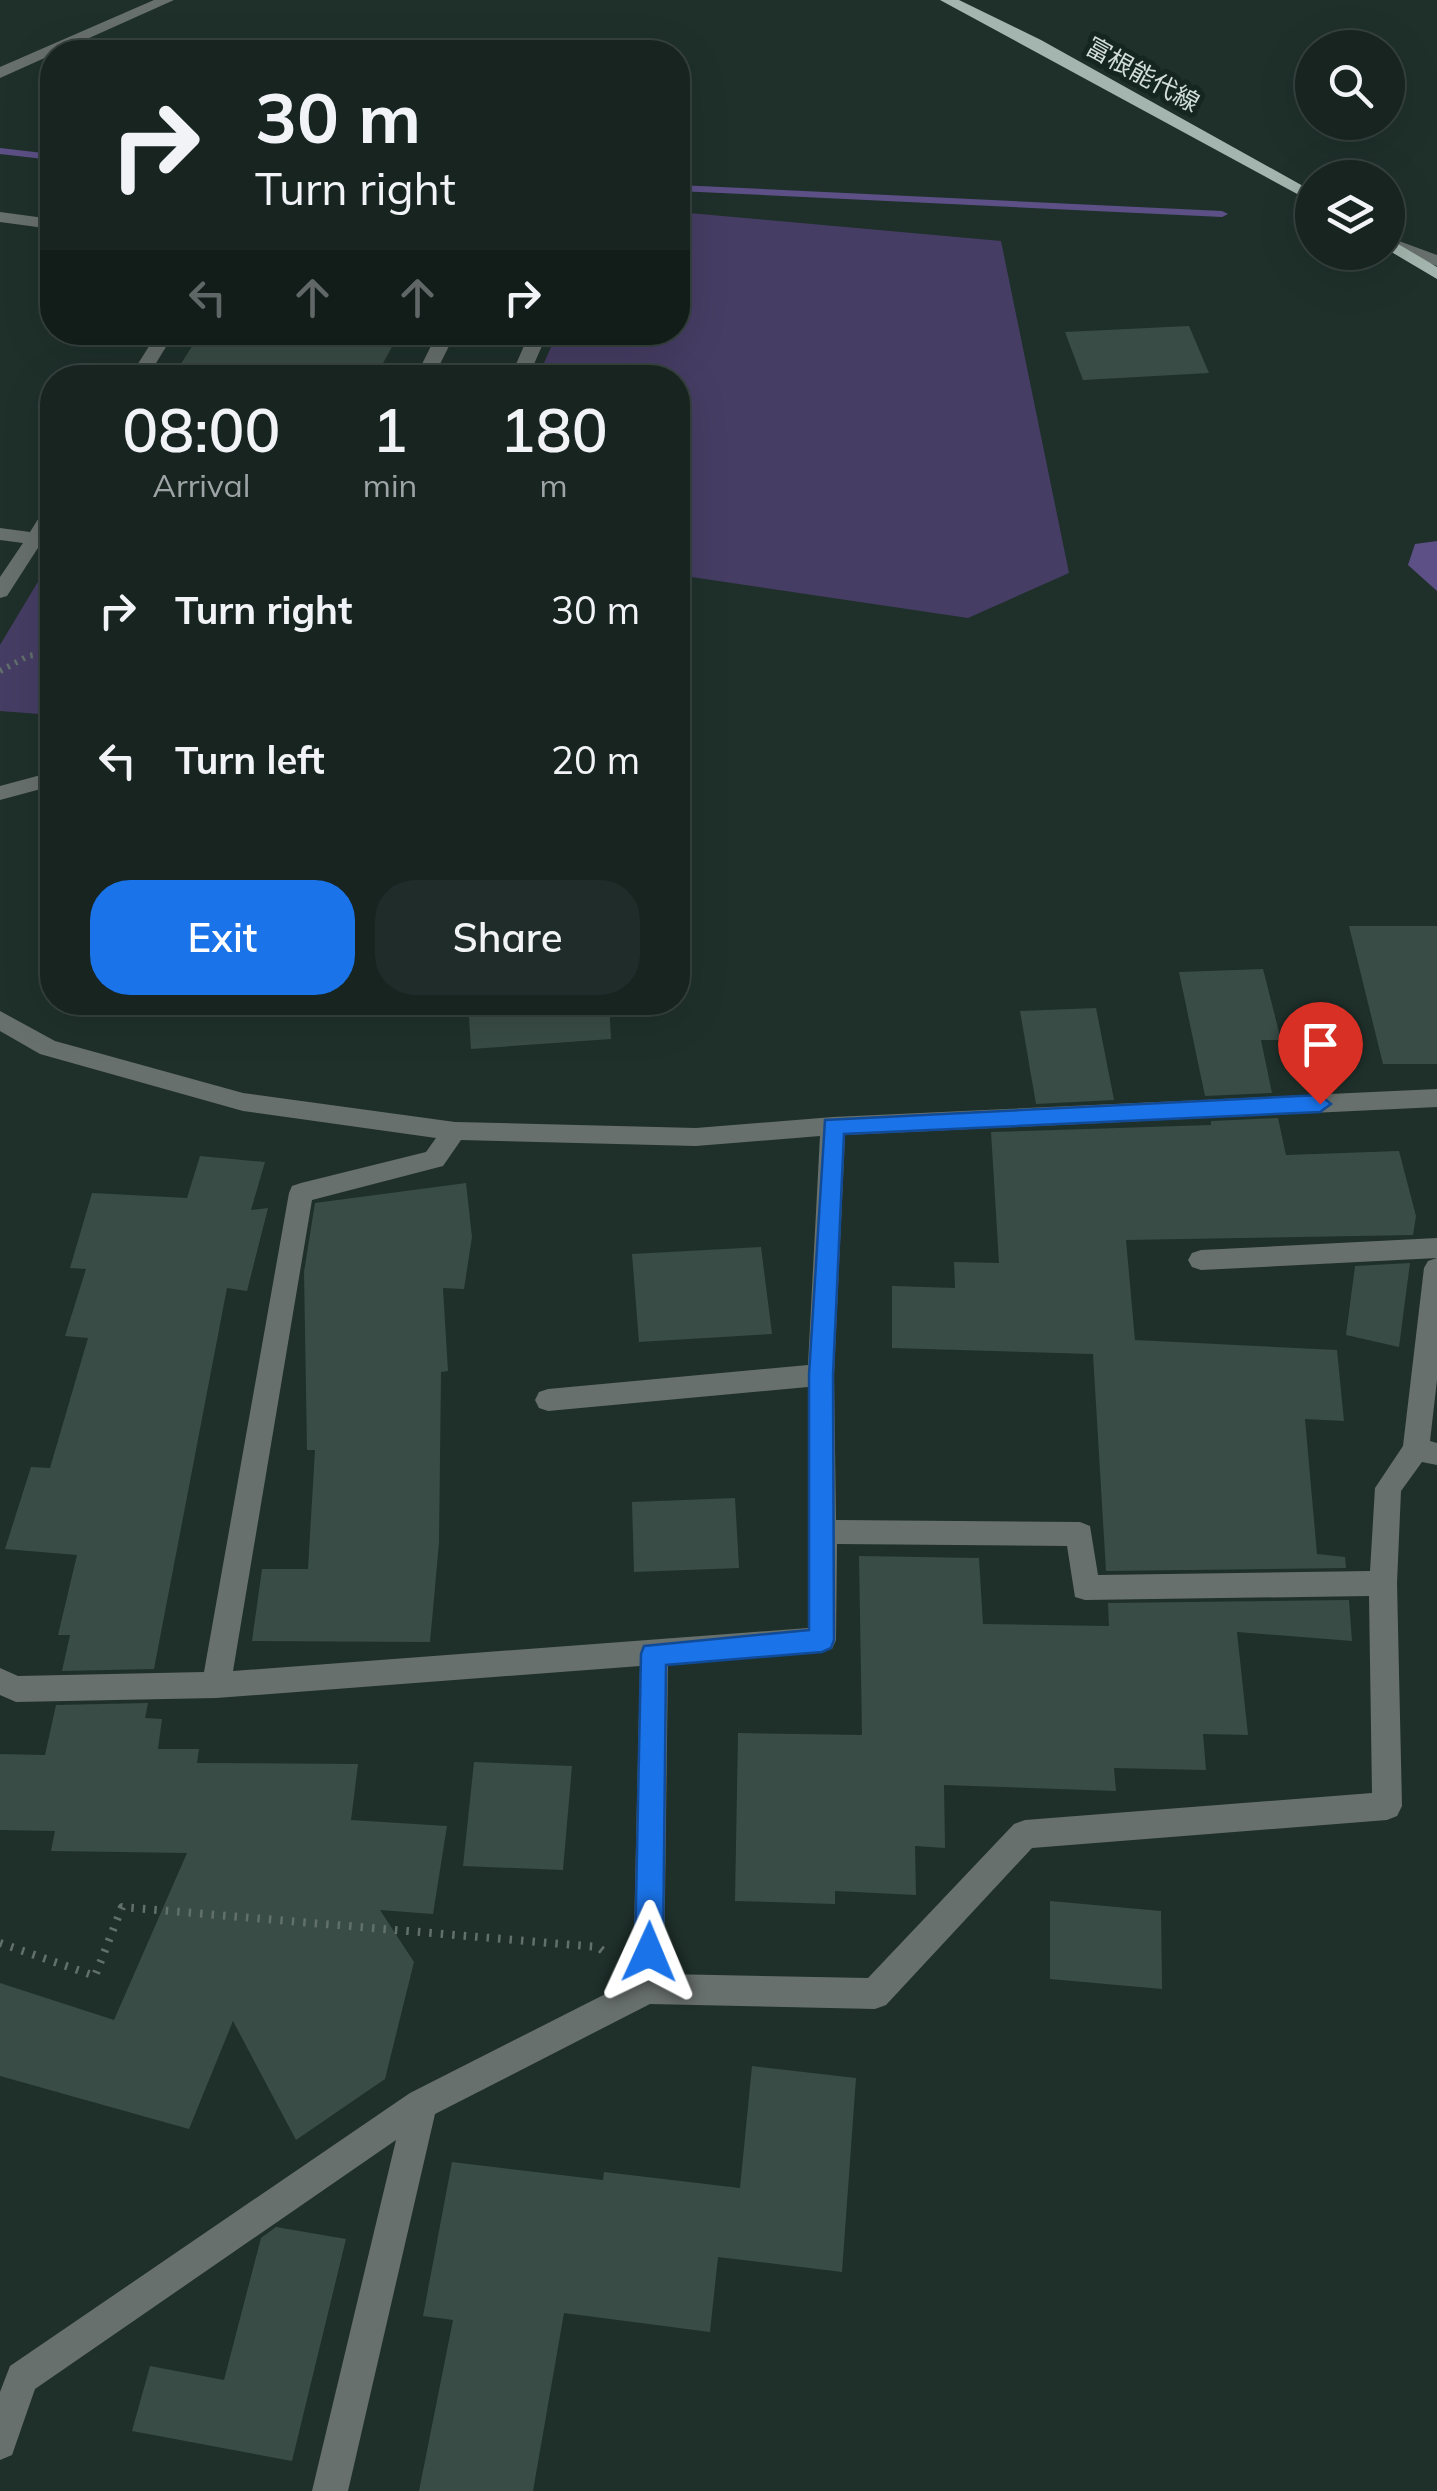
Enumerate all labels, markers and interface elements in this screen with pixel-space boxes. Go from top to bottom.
street label: 富根能代線 [1081,30,1205,118]
map controls [1295,30,1405,270]
button: search [1295,30,1405,140]
text: 30 m [255,73,421,161]
icon: right [90,80,220,210]
text: Turn right [255,160,456,216]
button: layers [1295,160,1405,270]
icon: left [180,270,235,325]
icon: ahead [285,270,340,325]
icon: ahead [390,270,445,325]
icon: right [495,270,550,325]
text: 08:00 [122,392,281,467]
text: 1 [372,392,408,467]
text: 180 [500,392,608,467]
text: Arrival [153,465,250,505]
text: min [363,465,417,505]
text: m [540,465,568,505]
icon: right [90,583,145,638]
text: Turn right [175,586,352,634]
text: 30 m [551,586,640,634]
icon: left [90,733,145,788]
text: Turn left [175,736,325,784]
text: 20 m [551,736,640,784]
button: Exit [90,880,355,995]
button: Share [375,880,640,995]
pin [1278,1002,1363,1105]
icon: arrive [1293,1017,1348,1072]
position arrow [597,1900,701,2004]

